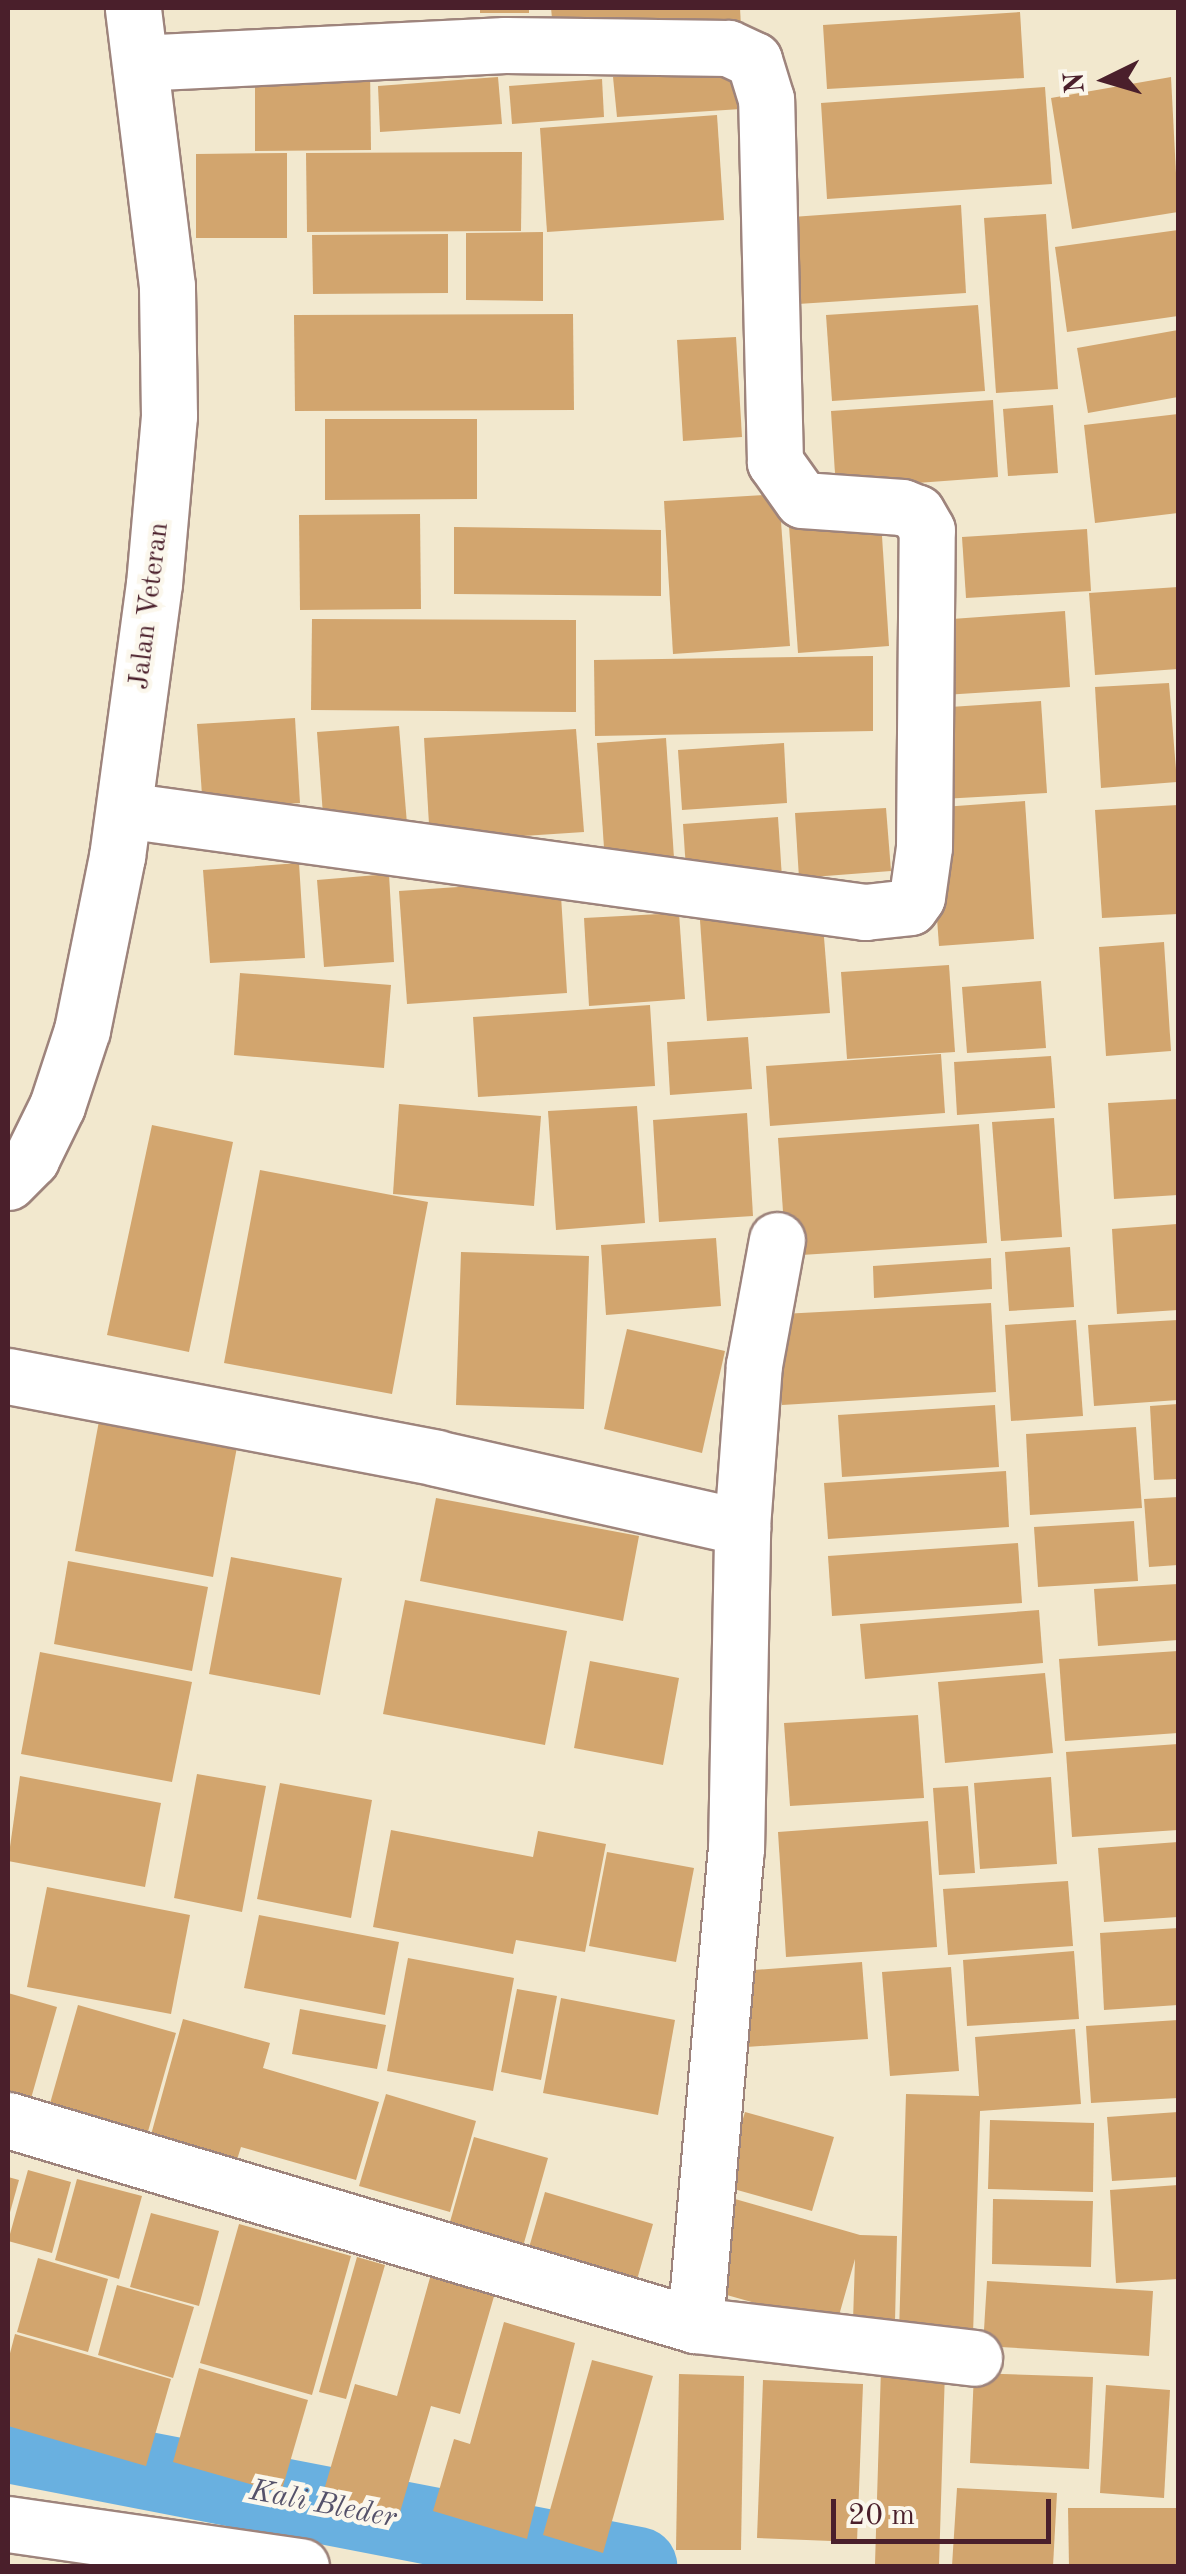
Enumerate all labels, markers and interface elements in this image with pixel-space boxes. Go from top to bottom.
north arrow [1056,30,1156,130]
text: N [1061,71,1091,94]
street label: Jalan Veteran [123,520,177,692]
water label: Kali Bleder [247,2473,399,2537]
scale bar [836,2479,1056,2541]
text: 20 m [848,2501,915,2531]

